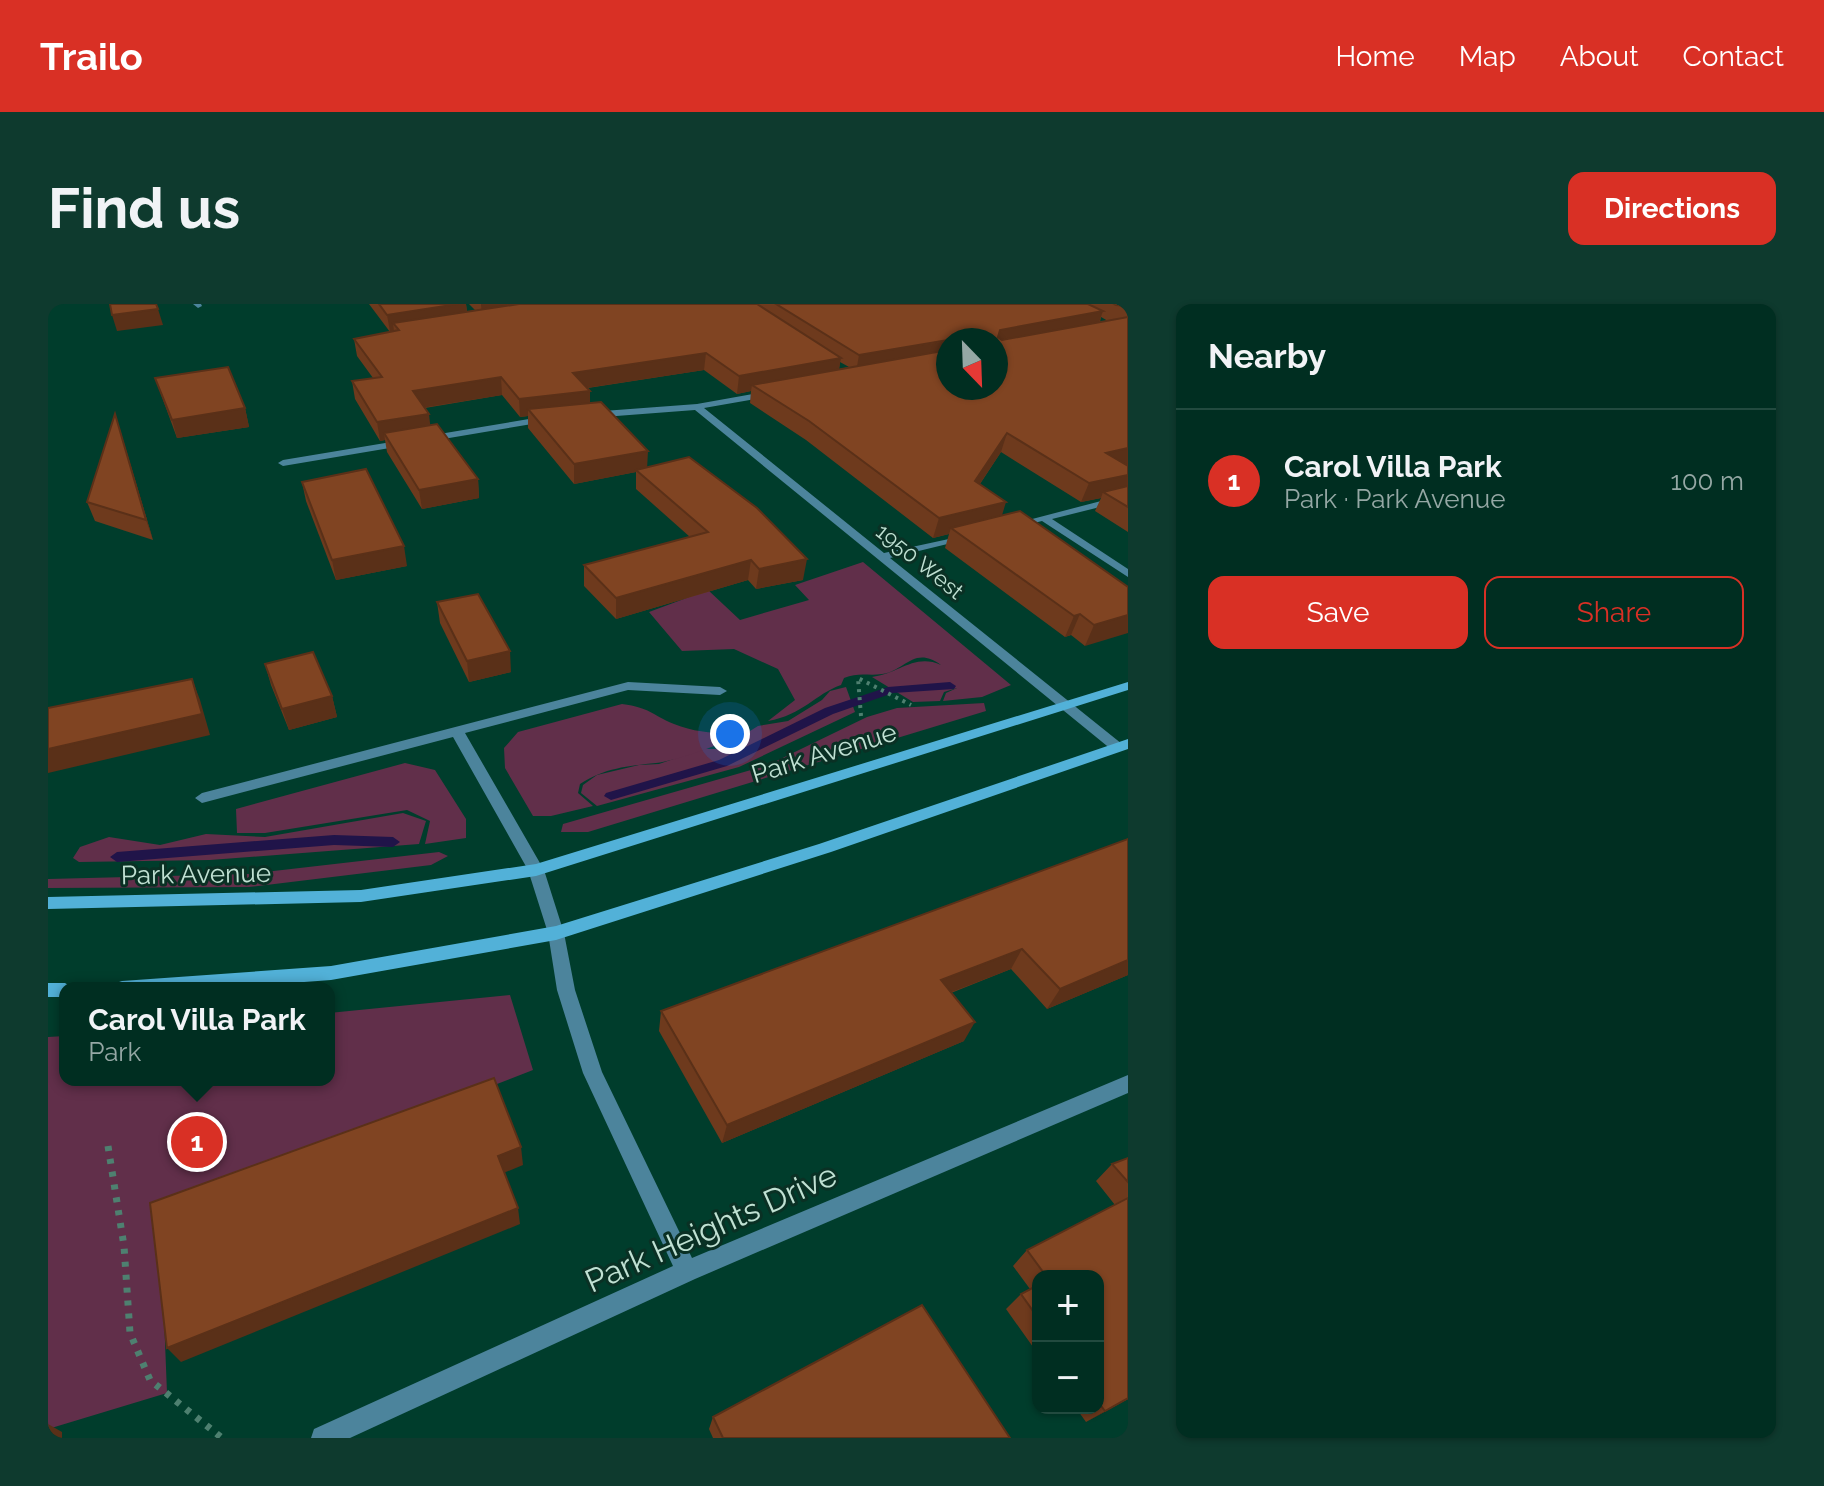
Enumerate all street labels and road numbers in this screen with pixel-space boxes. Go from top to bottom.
street label: 1950 West [871,518,969,605]
street label: Park Avenue [748,717,900,789]
street label: Park Avenue [121,858,271,890]
street label: Park Heights Drive [579,1155,842,1300]

